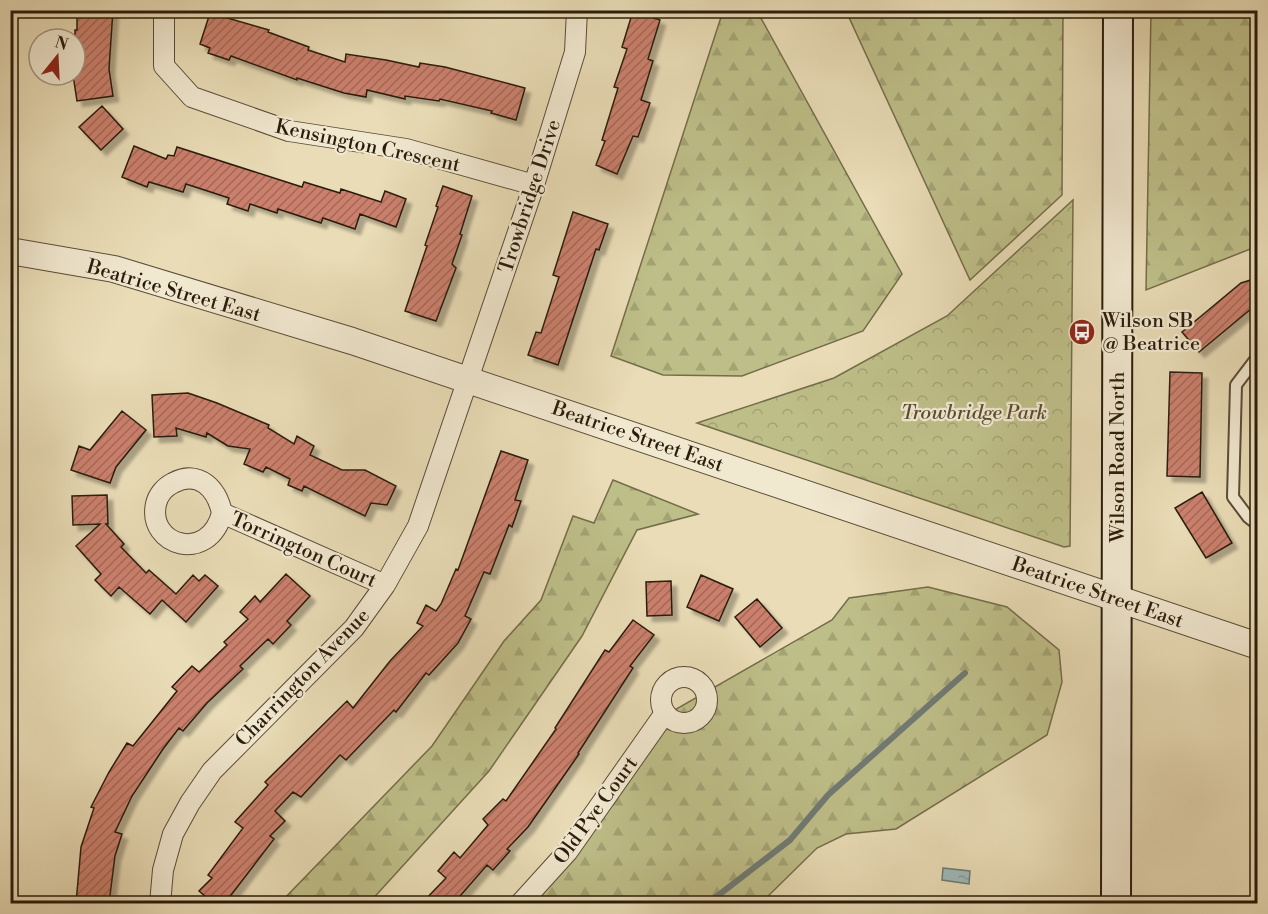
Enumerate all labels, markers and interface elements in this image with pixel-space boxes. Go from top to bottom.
north arrow [27,27,87,87]
text: N [52,32,71,55]
street label: Kensington Crescent [273,115,463,178]
street label: Trowbridge Drive [494,117,567,276]
street label: Beatrice Street East [83,254,263,328]
place label: Wilson SB @ Beatrice [1101,309,1200,357]
bus stop icon: Wilson SB @ Beatrice [1067,317,1097,347]
street label: Wilson Road North [1106,372,1131,543]
street label: Beatrice Street East [548,396,727,478]
park label: Trowbridge Park [901,401,1047,426]
street label: Torrington Court [226,507,380,594]
street label: Beatrice Street East [1008,552,1187,634]
street label: Charrington Avenue [231,604,376,752]
street label: Old Pye Court [549,752,644,870]

